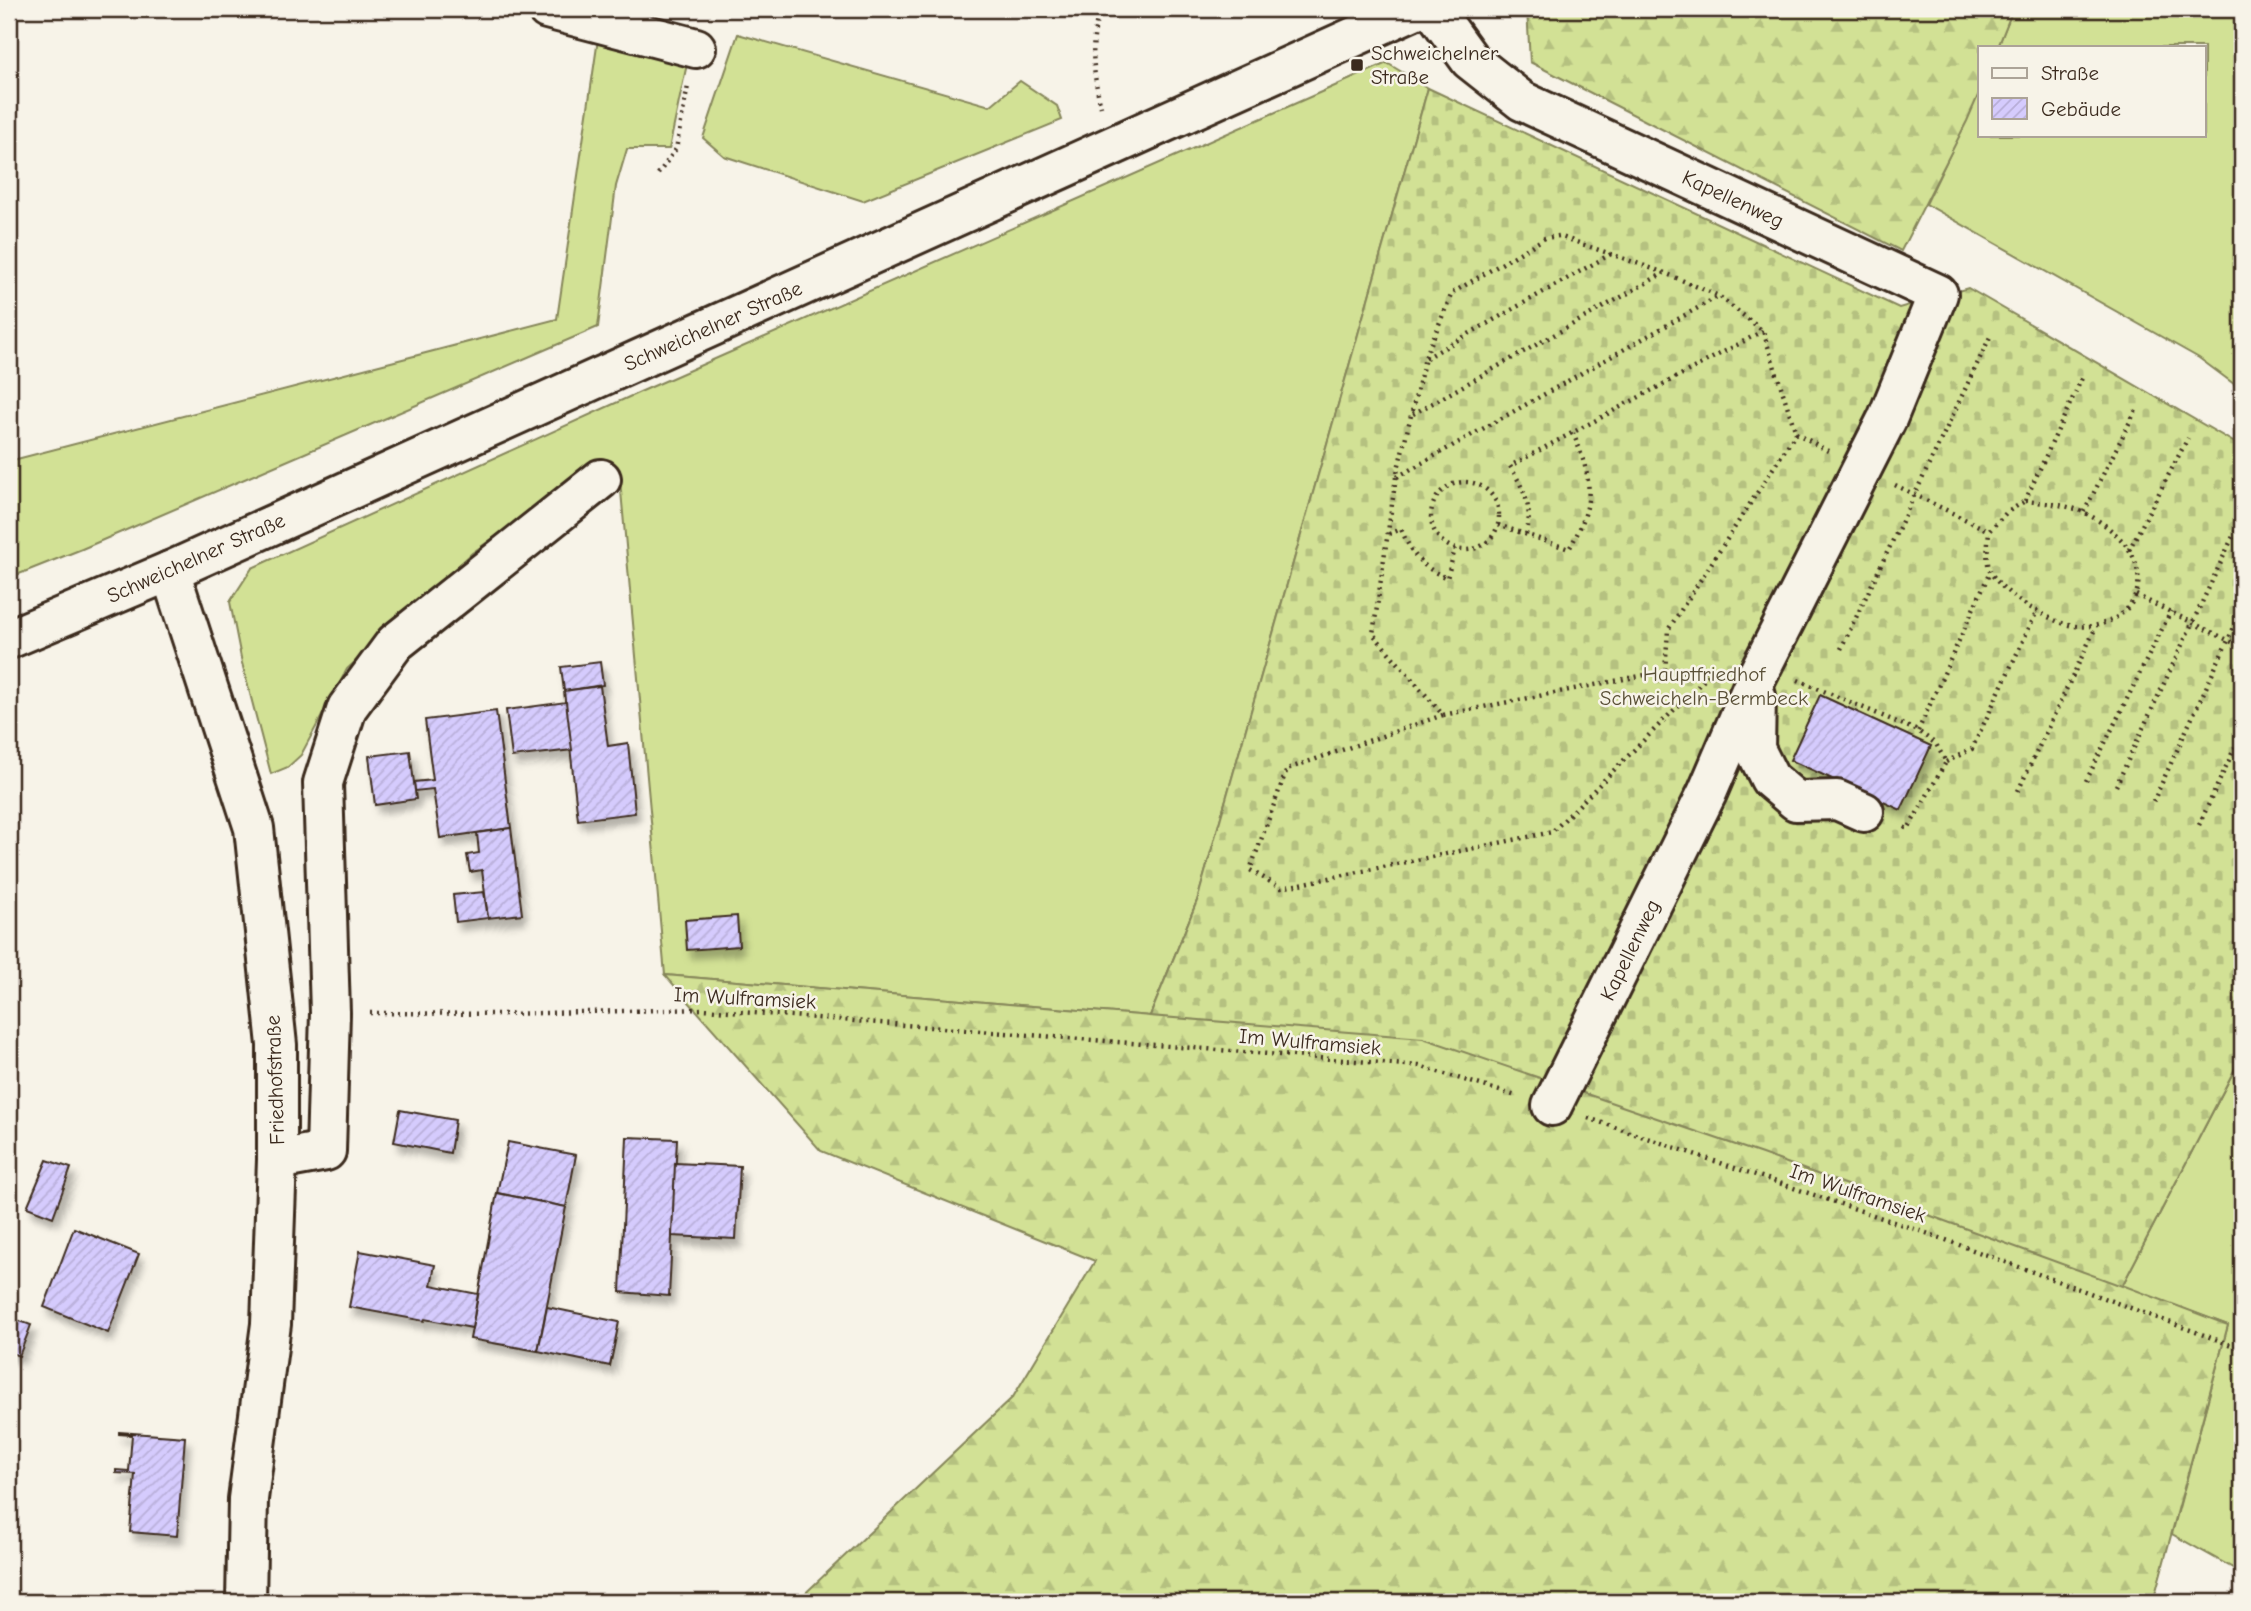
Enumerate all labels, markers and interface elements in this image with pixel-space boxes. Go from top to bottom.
place label: Schweichelner Straße [1371,41,1499,89]
legend [1978,46,2206,136]
marker: Schweichelner Straße [1349,57,1365,73]
text: Straße [2041,61,2099,85]
text: Gebäude [2041,97,2121,121]
street label: Kapellenweg [1678,165,1788,233]
street label: Schweichelner Straße [620,276,806,376]
street label: Schweichelner Straße [103,508,289,608]
park label: Hauptfriedhof Schweicheln-Bermbeck [1600,662,1808,710]
street label: Kapellenweg [1595,896,1665,1004]
street label: Im Wulframsiek [673,982,817,1014]
street label: Friedhofstraße [261,1015,289,1145]
street label: Im Wulframsiek [1238,1024,1382,1060]
street label: Im Wulframsiek [1787,1158,1929,1228]

